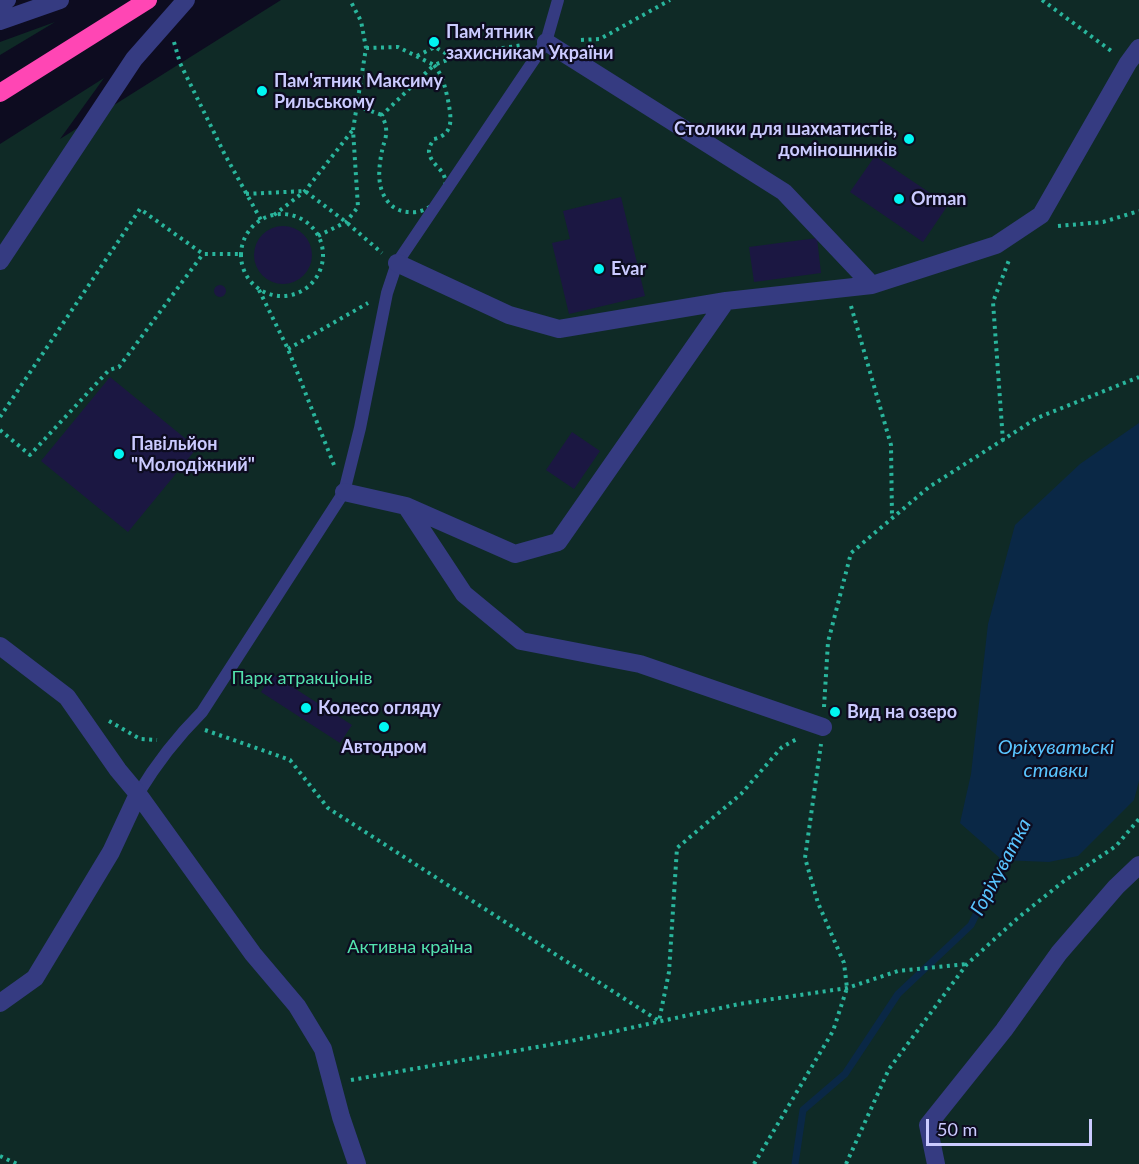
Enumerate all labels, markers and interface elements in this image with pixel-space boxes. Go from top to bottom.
place label: Пам'ятник захисникам України [446,21,614,63]
marker: Пам'ятник захисникам України [427,35,441,49]
place label: Пам'ятник Максиму Рильському [274,70,443,112]
marker: Пам'ятник Максиму Рильському [255,84,269,98]
place label: Столики для шахматистів, доміношників [674,118,897,160]
marker: Столики для шахматистів, доміношників [902,132,916,146]
place label: Orman [911,188,966,210]
marker: Orman [892,192,906,206]
place label: Evar [611,258,646,280]
marker: Evar [592,262,606,276]
place label: Павільйон "Молодіжний" [131,433,255,476]
marker: Павільйон "Молодіжний" [112,447,126,461]
park label: Парк атракціонів [232,667,372,689]
place label: Колесо огляду [318,697,441,719]
marker: Колесо огляду [299,701,313,715]
place label: Вид на озеро [847,701,957,723]
marker: Вид на озеро [828,705,842,719]
marker: Автодром [377,720,391,734]
place label: Автодром [341,736,427,758]
water label: Оріхуватьскі ставки [998,736,1114,783]
water label: Горіхуватка [965,814,1037,920]
park label: Активна країна [347,936,473,958]
scale bar [929,1107,1096,1145]
text: 50 m [937,1118,977,1140]

